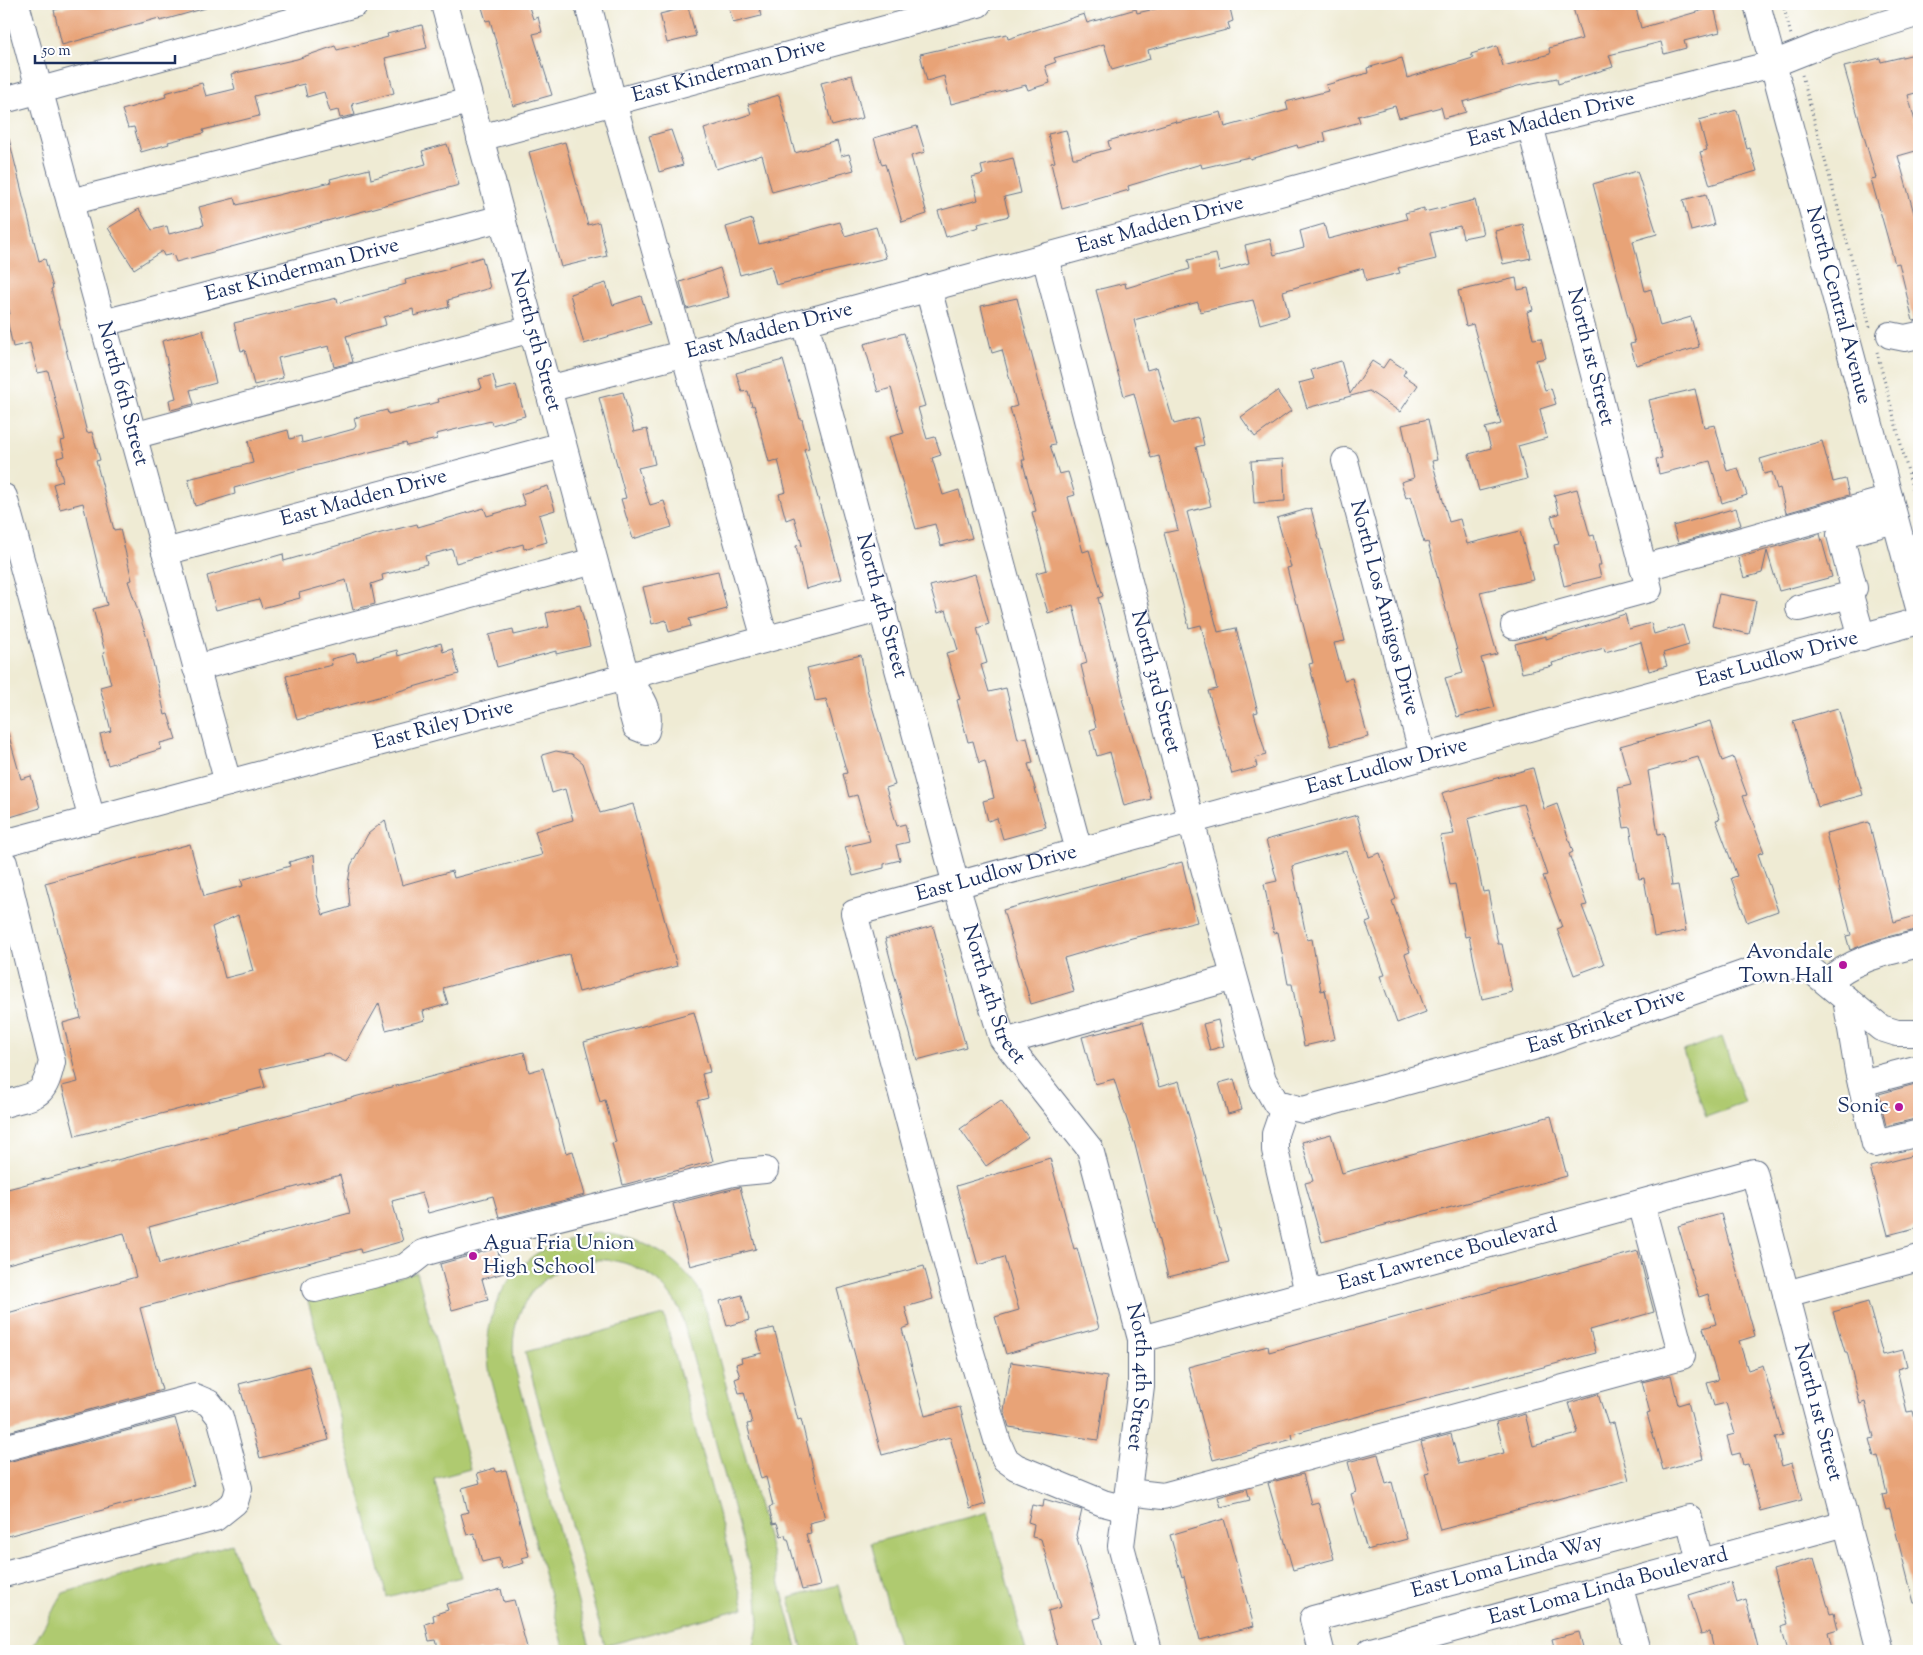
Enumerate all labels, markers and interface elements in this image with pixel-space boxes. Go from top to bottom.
street label: East Kinderman Drive [629,31,829,111]
scale bar [35,32,175,64]
text: 50 m [41,41,71,62]
street label: East Madden Drive [1465,84,1638,156]
street label: East Madden Drive [1074,188,1247,262]
street label: North Central Avenue [1797,203,1879,408]
street label: East Kinderman Drive [202,231,403,310]
street label: North 5th Street [502,267,569,415]
street label: North 1st Street [1558,285,1622,429]
street label: East Madden Drive [683,295,856,367]
street label: North 6th Street [88,318,156,469]
street label: East Madden Drive [277,462,451,535]
street label: North Los Amigos Drive [1341,497,1427,719]
street label: North 4th Street [847,530,915,682]
street label: North 3rd Street [1122,607,1188,757]
street label: East Ludlow Drive [1694,623,1862,696]
street label: East Riley Drive [370,692,517,759]
street label: East Ludlow Drive [1303,730,1471,803]
street label: East Ludlow Drive [912,837,1081,910]
street label: North 4th Street [954,921,1033,1071]
place label: Avondale Town Hall [1739,938,1833,992]
marker: Avondale Town Hall [1837,959,1849,971]
street label: East Brinker Drive [1524,980,1690,1063]
place label: Sonic [1837,1092,1889,1122]
marker: Sonic [1893,1101,1905,1113]
street label: East Lawrence Boulevard [1335,1211,1561,1300]
place label: Agua Fria Union High School [483,1229,635,1283]
marker: Agua Fria Union High School [467,1250,479,1262]
street label: North 4th Street [1117,1300,1156,1453]
street label: North 1st Street [1785,1340,1850,1485]
street label: East Loma Linda Way [1408,1527,1607,1607]
street label: East Loma Linda Boulevard [1485,1540,1732,1634]

